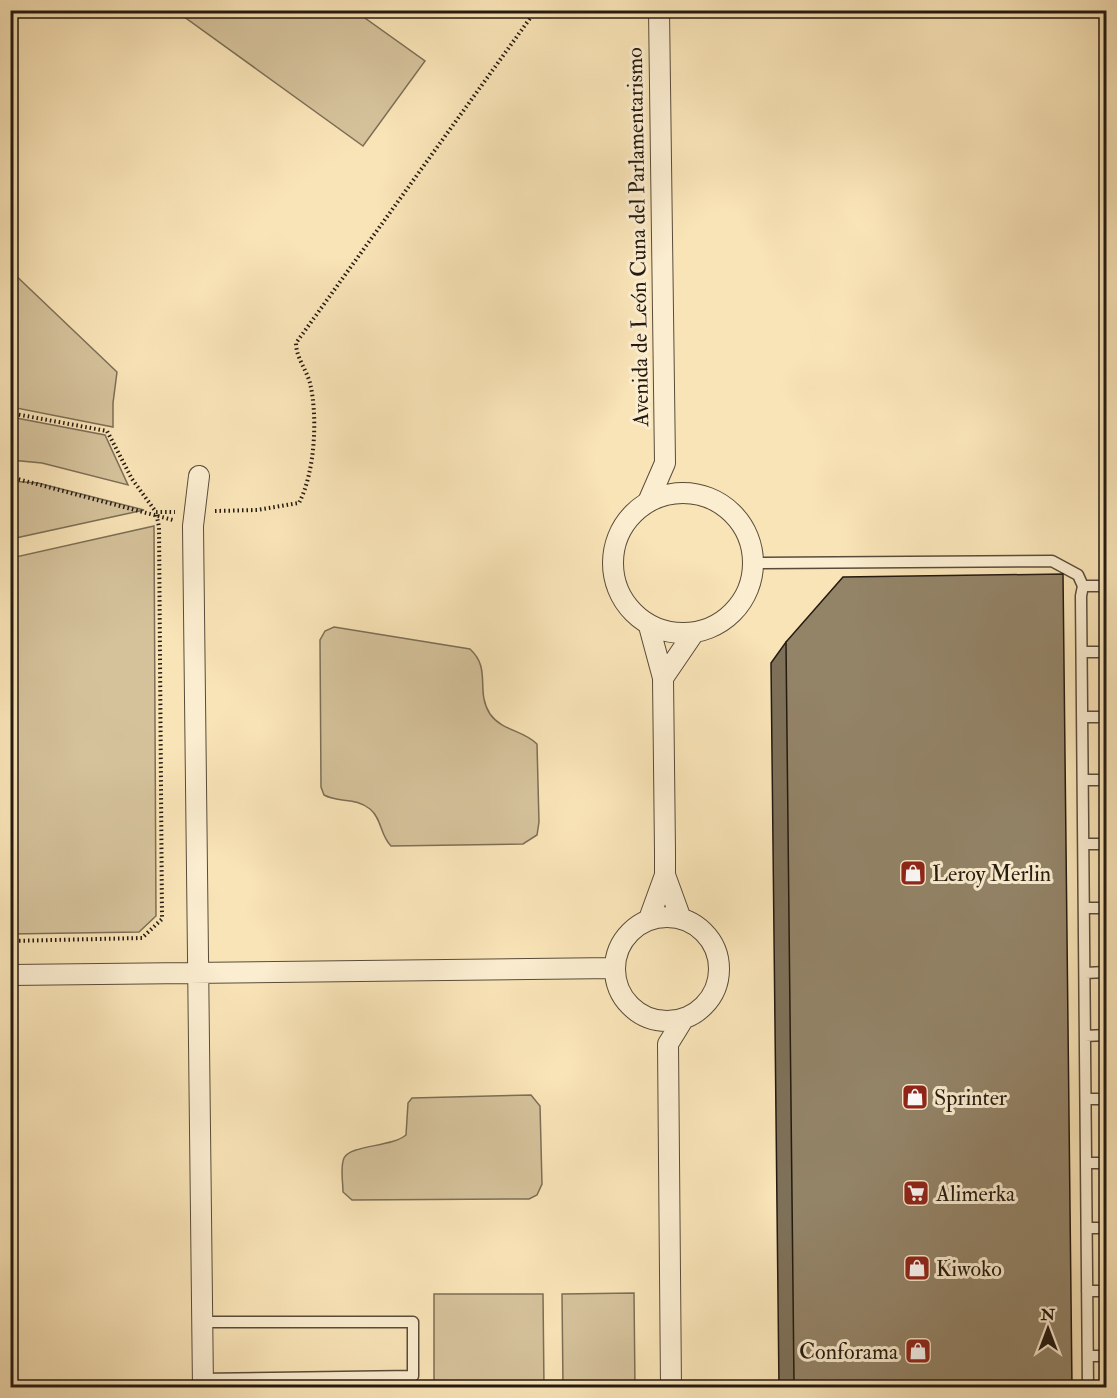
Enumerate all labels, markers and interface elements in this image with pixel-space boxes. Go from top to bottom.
street label: Avenida de León Cuna del Parlamentarismo [621,47,655,428]
shop icon: Leroy Merlin [898,858,928,888]
place label: Leroy Merlin [932,860,1051,888]
shop icon: Sprinter [900,1082,930,1112]
place label: Sprinter [934,1084,1008,1113]
supermarket icon: Alimerka [901,1178,931,1208]
place label: Alimerka [935,1180,1016,1208]
shop icon: Kiwoko [902,1253,932,1283]
place label: Kiwoko [936,1255,1002,1283]
north arrow [1018,1299,1078,1359]
text: N [1040,1305,1056,1325]
shop icon: Conforama [903,1336,933,1366]
place label: Conforama [799,1338,899,1366]

